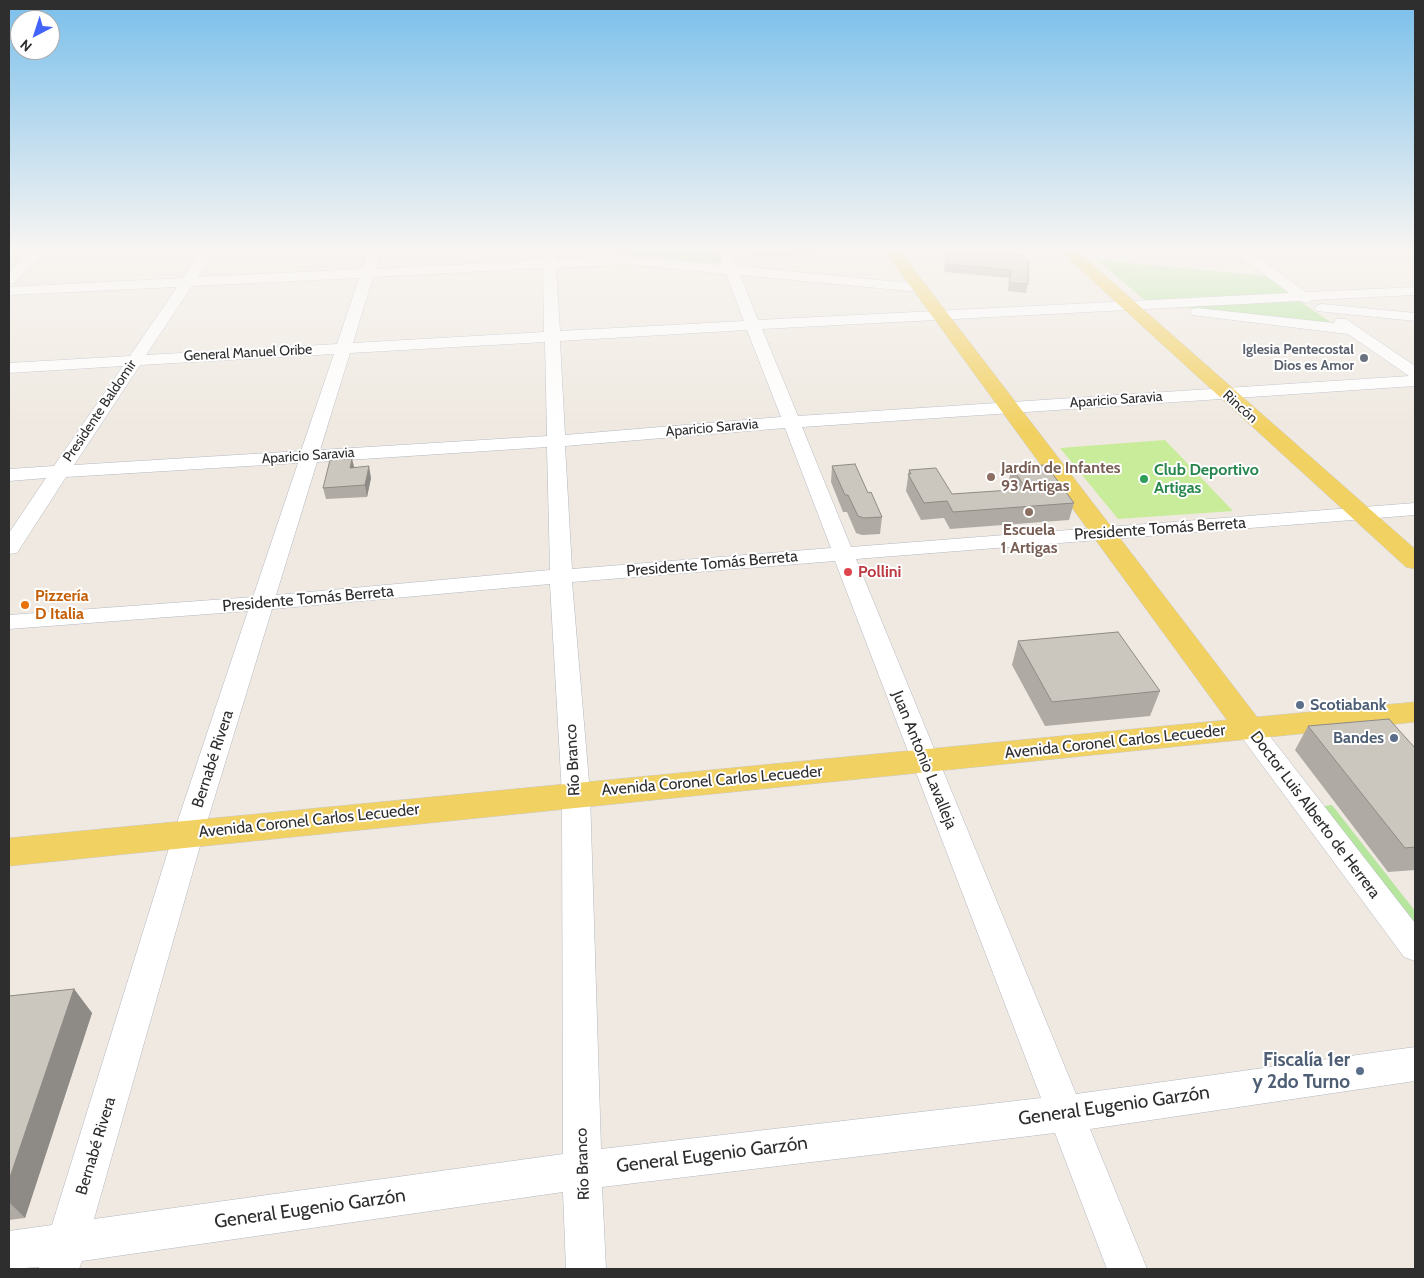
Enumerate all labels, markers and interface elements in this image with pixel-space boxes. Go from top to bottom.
north arrow [10,10,60,60]
text: N [16,36,36,56]
street label: General Manuel Oribe [183,341,313,365]
place label: Iglesia Pentecostal Dios es Amor [1242,342,1354,374]
marker: Iglesia Pentecostal Dios es Amor [1358,352,1370,364]
street label: Presidente Baldomir [60,357,140,465]
street label: Rincón [1219,387,1261,427]
street label: Aparicio Saravia [1069,388,1163,412]
street label: Aparicio Saravia [665,416,759,440]
street label: Aparicio Saravia [261,444,355,468]
place label: Jardín de Infantes 93 Artigas [1001,458,1121,496]
place label: Club Deportivo Artigas [1154,460,1259,498]
marker: Jardín de Infantes 93 Artigas [985,471,997,483]
marker: Club Deportivo Artigas [1138,473,1150,485]
marker: Escuela 1 Artigas [1023,506,1035,518]
street label: Presidente Tomás Berreta [1074,513,1246,545]
place label: Escuela 1 Artigas [1001,520,1057,558]
street label: Presidente Tomás Berreta [625,547,799,581]
place label: Pollini [858,562,901,582]
marker: Pollini [842,566,854,578]
street label: Presidente Tomás Berreta [221,582,395,616]
place label: Pizzería D Italia [35,586,89,624]
marker: Pizzería D Italia [19,599,31,611]
street label: Juan Antonio Lavalleja [887,688,961,832]
place label: Scotiabank [1310,695,1387,715]
marker: Scotiabank [1294,699,1306,711]
street label: Bernabé Rivera [188,708,238,810]
street label: Avenida Coronel Carlos Lecueder [1004,721,1226,763]
street label: Río Branco [562,723,584,797]
street label: Doctor Luis Alberto de Herrera [1246,728,1384,902]
place label: Bandes [1333,728,1384,748]
marker: Bandes [1388,732,1400,744]
street label: Avenida Coronel Carlos Lecueder [601,762,823,800]
street label: Avenida Coronel Carlos Lecueder [198,800,420,842]
place label: Fiscalía 1er y 2do Turno [1252,1049,1350,1093]
marker: Fiscalía 1er y 2do Turno [1354,1065,1366,1077]
street label: General Eugenio Garzón [1017,1081,1211,1131]
street label: Bernabé Rivera [72,1095,120,1197]
street label: Río Branco [572,1128,594,1200]
street label: General Eugenio Garzón [615,1132,809,1178]
street label: General Eugenio Garzón [213,1184,407,1234]

